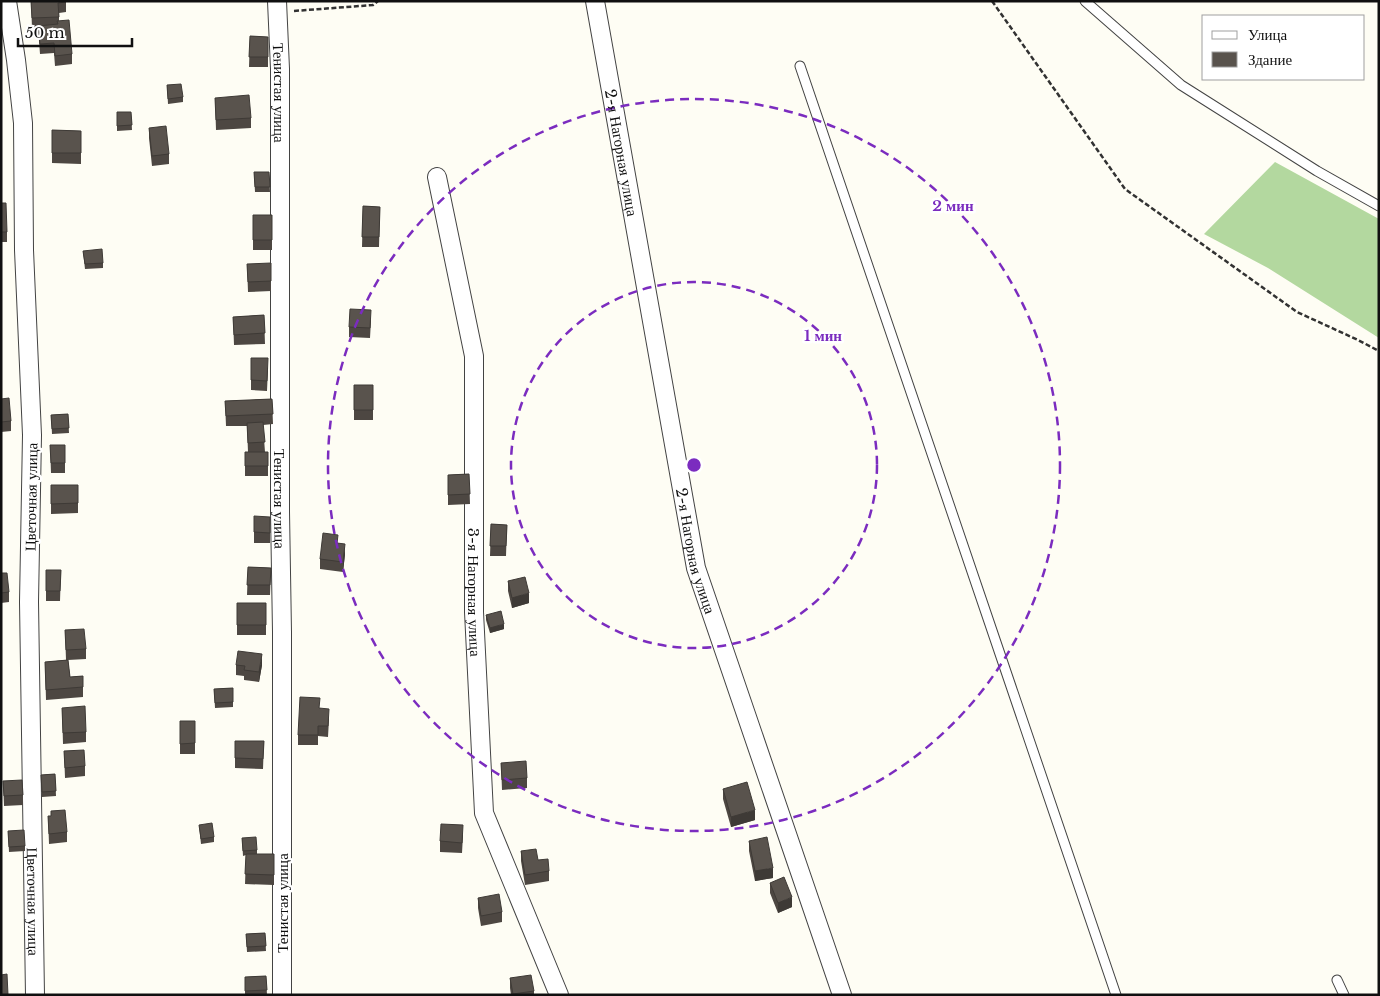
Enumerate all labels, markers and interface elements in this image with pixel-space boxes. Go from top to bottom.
scale bar [18,15,131,47]
legend [1202,15,1365,80]
text: 50 m [25,23,65,42]
text: Улица [1248,25,1287,44]
street label: Тенистая улица [269,43,290,143]
text: Здание [1248,50,1292,69]
street label: 2-я Нагорная улица [601,88,643,218]
text: 2 мин [932,196,974,215]
text: 1 мин [804,326,842,345]
street label: Цветочная улица [21,442,41,551]
street label: Тенистая улица [270,449,290,549]
centre of rings [685,456,703,474]
street label: 2-я Нагорная улица [672,486,720,616]
street label: 3-я Нагорная улица [465,528,486,657]
street label: Цветочная улица [23,847,44,956]
street label: Тенистая улица [273,853,292,953]

